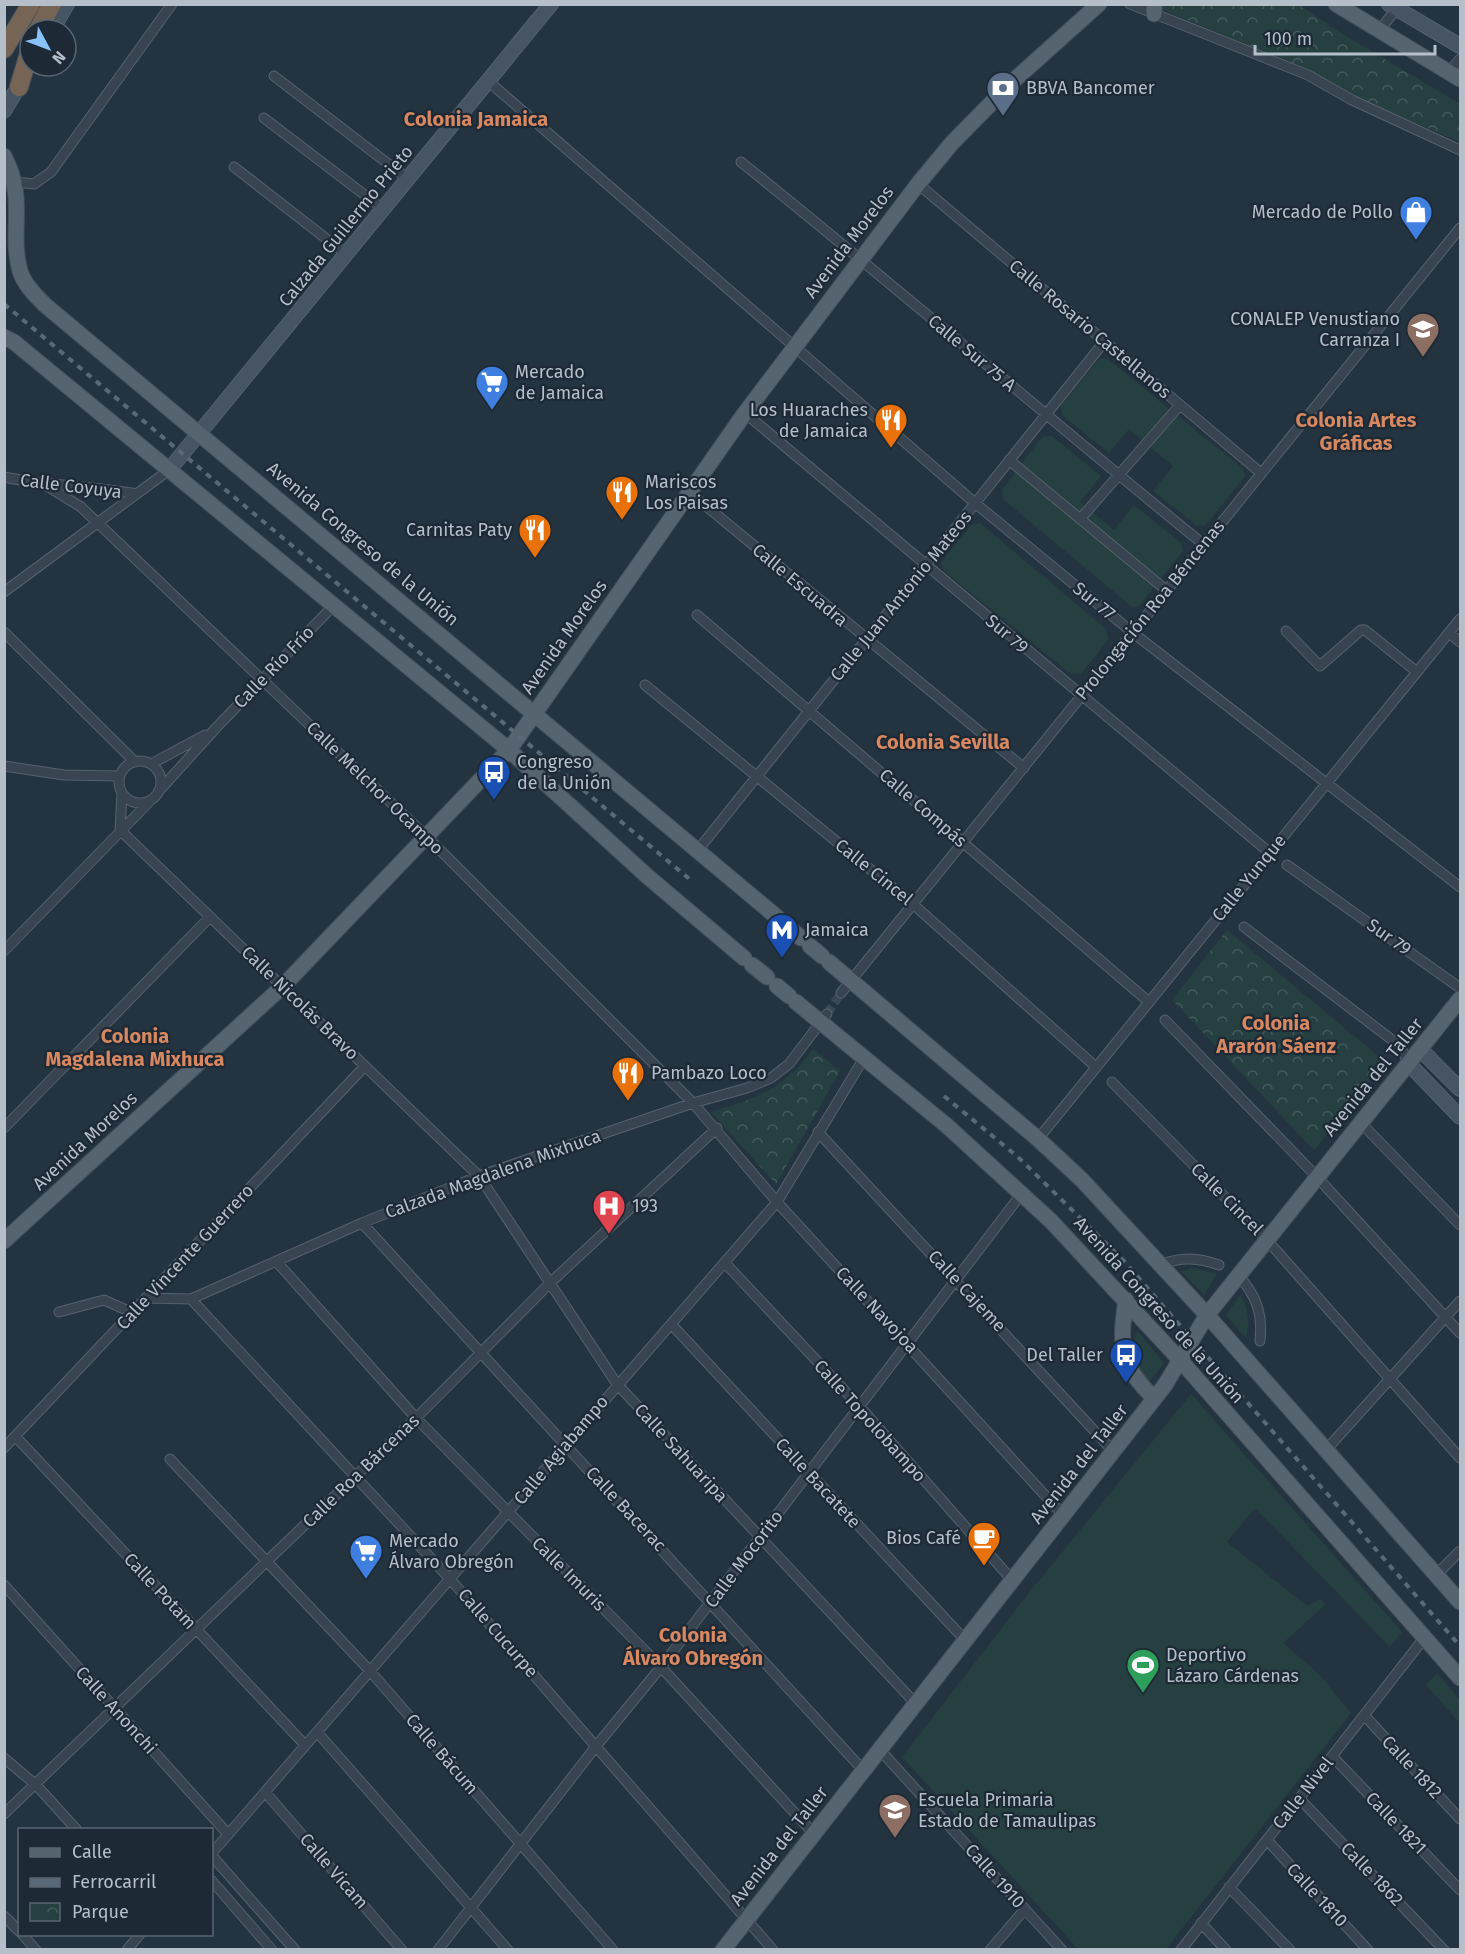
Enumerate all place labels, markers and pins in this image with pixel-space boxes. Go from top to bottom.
bank icon: BBVA Bancomer [985,70,1021,117]
place label: BBVA Bancomer [1026,77,1155,99]
shop icon: Mercado de Pollo [1398,194,1434,241]
place label: Mercado de Pollo [1252,201,1393,223]
place label: CONALEP Venustiano Carranza I [1230,308,1400,351]
school or university icon: CONALEP Venustiano Carranza I [1405,311,1441,358]
place label: Mercado de Jamaica [515,361,604,404]
supermarket icon: Mercado de Jamaica [474,364,510,411]
place label: Los Huaraches de Jamaica [750,399,868,442]
restaurant icon: Los Huaraches de Jamaica [873,402,909,449]
place label: Mariscos Los Paisas [645,471,728,514]
restaurant icon: Mariscos Los Paisas [604,474,640,521]
restaurant icon: Carnitas Paty [517,512,553,559]
place label: Carnitas Paty [406,519,512,541]
place label: Congreso de la Unión [517,751,611,794]
bus stop icon: Congreso de la Unión [476,754,512,801]
metro station icon: Jamaica [764,912,800,959]
place label: Jamaica [805,919,869,941]
restaurant icon: Pambazo Loco [610,1055,646,1102]
place label: Pambazo Loco [651,1062,767,1084]
hospital icon: 193 [591,1188,627,1235]
place label: 193 [632,1195,658,1217]
bus stop icon: Del Taller [1108,1337,1144,1384]
place label: Del Taller [1026,1344,1103,1366]
cafe icon: Bios Café [966,1520,1002,1567]
place label: Bios Café [886,1527,961,1549]
place label: Mercado Álvaro Obregón [389,1530,514,1573]
supermarket icon: Mercado Álvaro Obregón [348,1533,384,1580]
place label: Deportivo Lázaro Cárdenas [1166,1644,1299,1687]
sports icon: Deportivo Lázaro Cárdenas [1125,1647,1161,1694]
place label: Escuela Primaria Estado de Tamaulipas [918,1789,1096,1832]
school or university icon: Escuela Primaria Estado de Tamaulipas [877,1792,913,1839]

